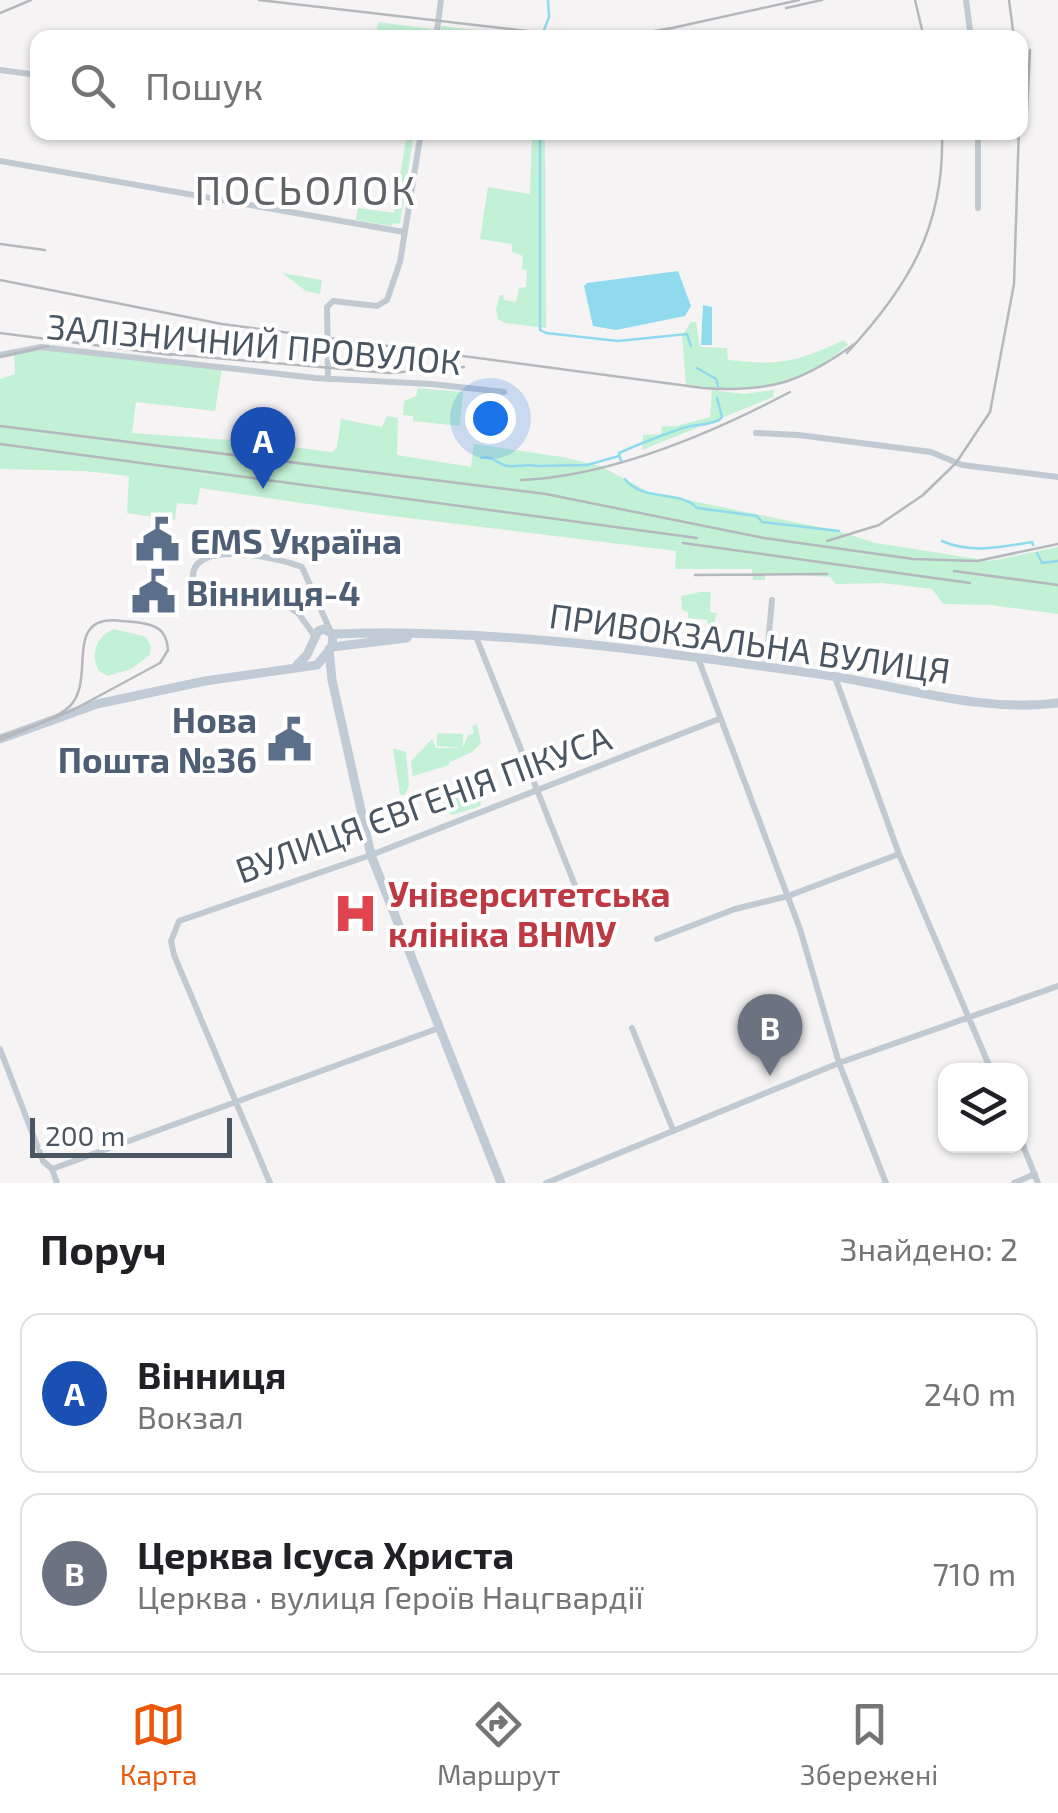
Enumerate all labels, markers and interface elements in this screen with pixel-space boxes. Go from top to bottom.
search box [30,30,1028,140]
icon: search [65,58,120,113]
text: Пошук [145,62,263,108]
district label: ПОСЬОЛОК [194,165,418,213]
street label: ЗАЛІЗНИЧНИЙ ПРОВУЛОК [45,304,463,382]
your location [465,393,516,444]
pin: A [230,406,296,489]
public building icon: EMS Україна [133,516,181,564]
place label: EMS Україна [190,519,402,561]
public building icon: Вінниця-4 [129,568,177,616]
place label: Вінниця-4 [186,571,360,613]
street label: ПРИВОКЗАЛЬНА ВУЛИЦЯ [547,593,953,691]
place label: Нова Пошта №36 [58,698,257,780]
street label: ВУЛИЦЯ ЄВГЕНІЯ ПІКУСА [230,715,617,891]
public building icon: Нова Пошта №36 [266,715,314,763]
place label: Університетська клініка ВНМУ [388,872,671,954]
hospital icon: Університетська клініка ВНМУ [331,889,379,937]
pin: B [738,994,802,1076]
map controls [938,1063,1028,1153]
button: layers [938,1063,1028,1153]
scale bar [30,1113,232,1158]
text: 200 m [45,1118,125,1152]
text: Поруч [40,1223,167,1273]
text: Знайдено: 2 [840,1229,1018,1267]
text: Вінниця [137,1351,287,1397]
text: A [64,1374,85,1412]
text: 240 m [924,1374,1016,1412]
text: Вокзал [137,1397,244,1435]
text: Церква Ісуса Христа [137,1531,514,1577]
text: B [64,1554,85,1592]
text: 710 m [932,1554,1016,1592]
text: Церква · вулиця Героїв Нацгвардії [137,1577,644,1615]
tab: Карта [120,1697,197,1791]
tab: Маршрут [437,1697,561,1791]
tab: Збережені [800,1697,938,1791]

